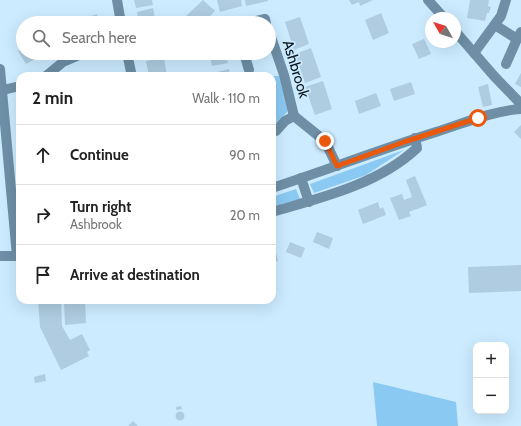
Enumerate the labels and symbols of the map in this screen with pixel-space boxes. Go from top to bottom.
north arrow [425,12,461,48]
street label: Ashbrook [279,38,313,100]
route start [469,109,487,127]
route end [316,132,334,150]

